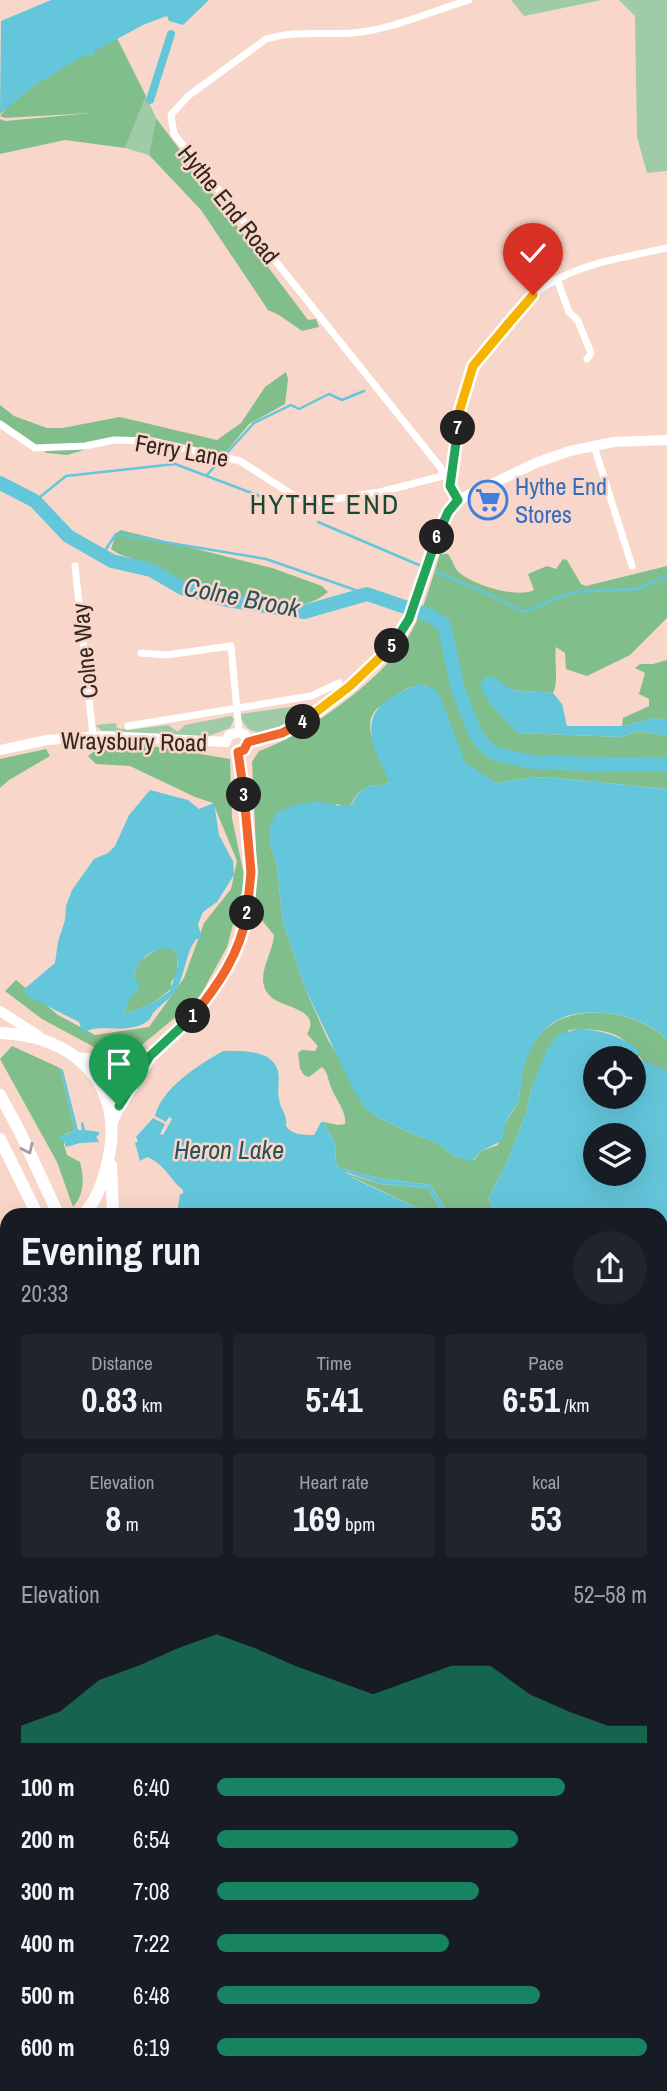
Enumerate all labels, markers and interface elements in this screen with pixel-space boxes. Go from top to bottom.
street label: Hythe End Road [171,138,287,270]
pin [503,223,563,295]
icon: check [514,234,552,272]
pin: 7 [440,410,476,446]
text: 7 [453,414,462,440]
street label: Ferry Lane [133,426,231,474]
place label: Hythe End Stores [515,470,607,530]
supermarket icon: Hythe End Stores [467,479,509,521]
district label: HYTHE END [250,485,400,523]
pin: 6 [420,520,454,554]
text: 6 [432,523,441,549]
water label: Colne Brook [181,569,304,626]
street label: Colne Way [63,602,105,700]
pin: 5 [374,628,410,664]
text: 5 [387,632,396,658]
pin: 4 [286,704,320,740]
text: 4 [298,708,307,734]
street label: Wraysbury Road [61,724,207,758]
pin: 3 [226,778,262,812]
text: 3 [239,781,248,807]
pin: 2 [230,895,264,930]
text: 2 [242,899,251,925]
pin: 1 [176,998,210,1034]
text: 1 [188,1002,197,1028]
pin [89,1034,149,1106]
icon: arrive [100,1045,138,1083]
map controls [583,1046,646,1186]
button: locate [583,1046,646,1109]
button: layers [583,1123,646,1186]
water label: Heron Lake [174,1132,284,1167]
one-way arrow [20,1142,34,1154]
text: Evening run [21,1226,201,1277]
button: share [573,1231,647,1305]
text: 20:33 [21,1278,68,1309]
text: Distance [91,1350,153,1376]
text: Time [316,1350,352,1376]
text: Pace [528,1350,564,1376]
text: 0.83 [82,1376,137,1423]
text: 5:41 [305,1376,363,1423]
text: 6:51 [503,1376,560,1423]
text: km [137,1392,162,1418]
text: /km [560,1392,589,1418]
text: Elevation [90,1469,154,1495]
text: Heart rate [299,1469,369,1495]
text: kcal [532,1469,560,1495]
text: 8 [105,1495,121,1542]
text: 169 [293,1495,341,1542]
text: 53 [530,1495,562,1542]
text: m [121,1511,139,1537]
text: bpm [341,1511,375,1537]
text: Elevation [21,1579,100,1610]
text: 52–58 m [574,1579,647,1610]
text: 100 m [21,1772,74,1803]
text: 6:40 [133,1772,170,1803]
text: 200 m [21,1824,74,1855]
text: 6:54 [133,1824,170,1855]
text: 300 m [21,1876,74,1907]
text: 7:08 [133,1876,170,1907]
text: 400 m [21,1928,74,1959]
text: 7:22 [133,1928,170,1959]
text: 500 m [21,1980,74,2011]
text: 6:48 [133,1980,170,2011]
text: 600 m [21,2032,74,2063]
text: 6:19 [133,2032,170,2063]

